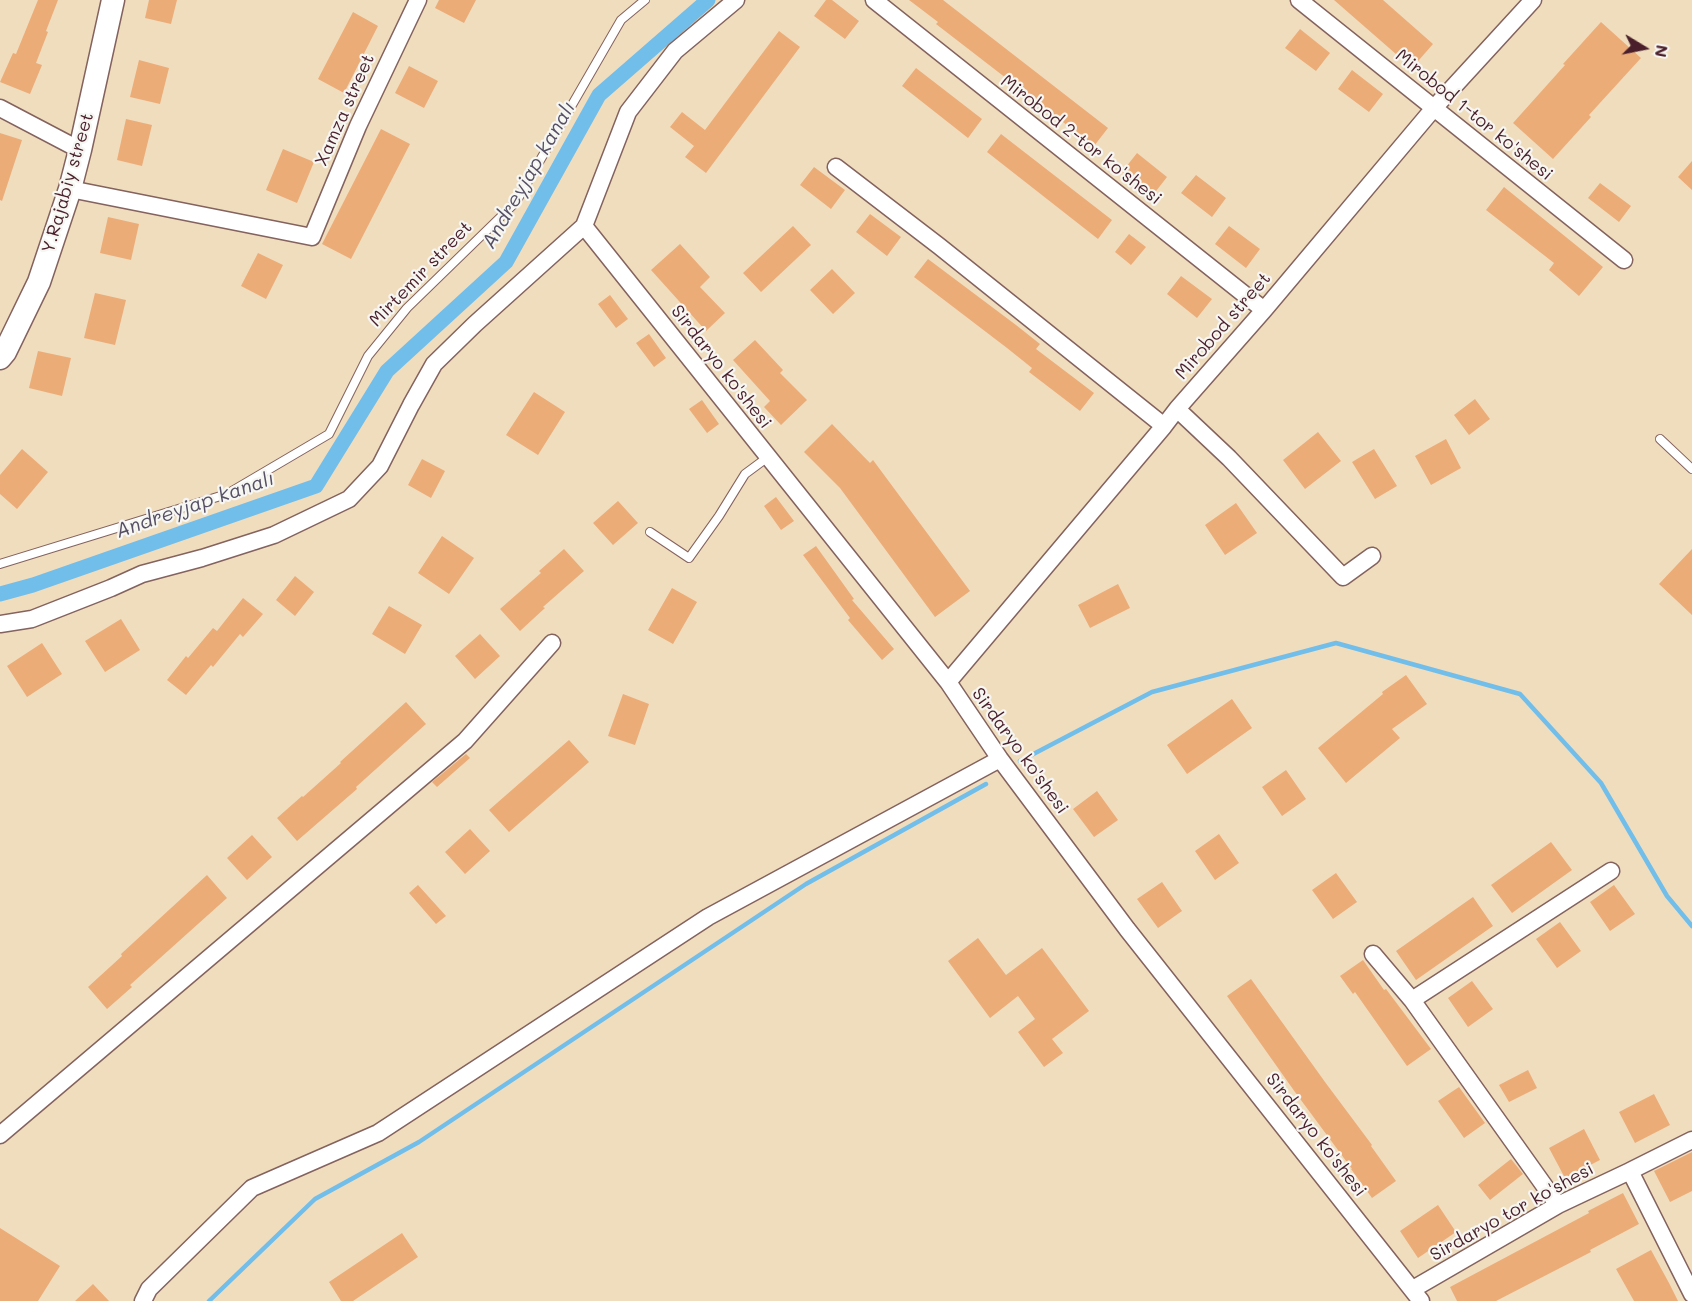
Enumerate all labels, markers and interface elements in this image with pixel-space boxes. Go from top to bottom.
north arrow [1614,18,1674,78]
text: N [1651,43,1674,59]
street label: Mirobod 1-tor ko'shesi [1391,45,1557,185]
street label: Xamza street [311,51,379,169]
street label: Mirobod 2-tor ko'shesi [996,70,1166,210]
water label: Andreyjap kanalı [477,97,581,253]
street label: Y.Rajabiy street [38,110,98,256]
street label: Mirtemir street [365,217,477,331]
street label: Mirobod street [1171,268,1275,384]
street label: Sirdaryo ko'shesi [666,301,776,433]
water label: Andreyjap kanalı [112,467,278,543]
street label: Sirdaryo ko'shesi [967,684,1073,818]
street label: Sirdaryo ko'shesi [1261,1069,1371,1201]
street label: Sirdaryo tor ko'shesi [1426,1158,1598,1266]

